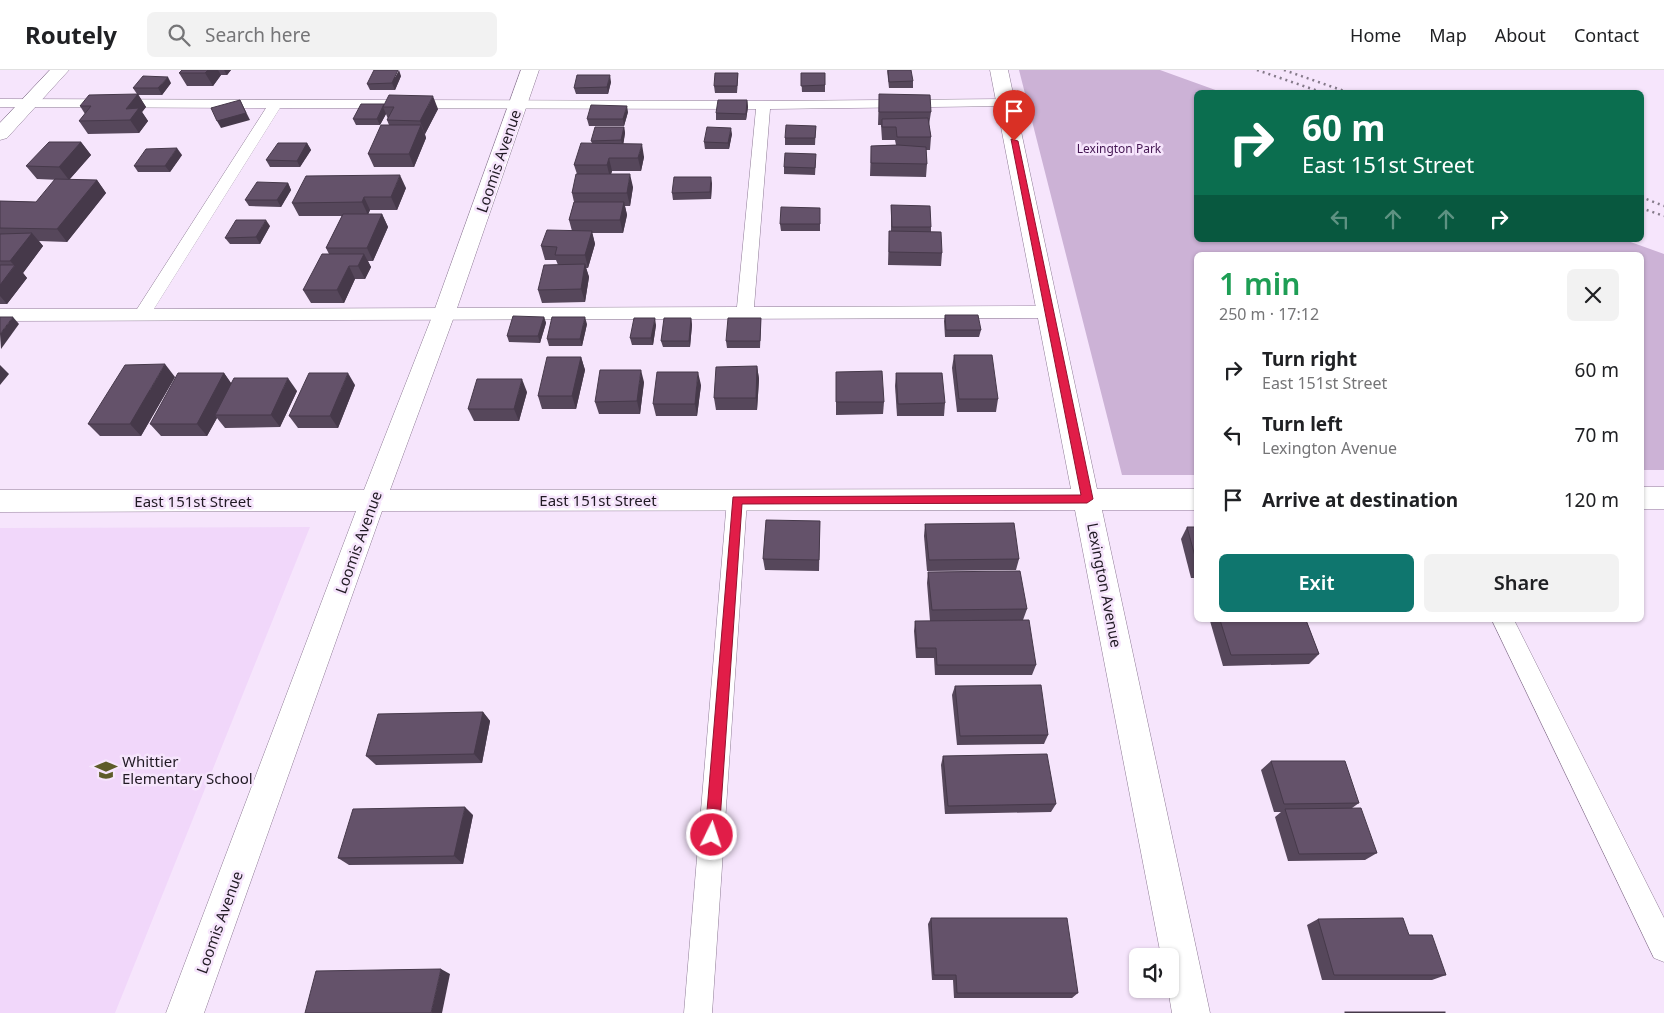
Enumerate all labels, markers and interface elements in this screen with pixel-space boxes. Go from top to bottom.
search box [147,12,497,57]
text: Routely [25,18,117,51]
icon: search [165,21,193,49]
text: Search here [205,22,311,48]
text: Home [1350,23,1401,47]
text: Map [1429,23,1467,47]
text: About [1495,23,1546,47]
text: Contact [1574,23,1639,47]
pin [993,90,1035,141]
icon: arrive [1000,97,1028,125]
text: 60 m [1302,104,1385,151]
street label: Loomis Avenue [471,107,525,215]
icon: right [1219,110,1284,175]
park label: Lexington Park [1077,140,1162,157]
text: East 151st Street [1302,149,1474,179]
icon: left [1326,205,1354,233]
icon: ahead [1379,205,1407,233]
icon: ahead [1432,205,1460,233]
icon: right [1485,205,1513,233]
text: 1 min [1219,263,1300,304]
button: close [1567,269,1619,321]
text: 250 m · 17:12 [1219,303,1319,325]
text: Turn right [1262,346,1357,372]
icon: right [1219,356,1247,384]
text: 60 m [1575,357,1619,383]
text: East 151st Street [1262,372,1387,394]
text: Turn left [1262,411,1343,437]
icon: left [1219,421,1247,449]
text: 70 m [1575,422,1619,448]
text: Lexington Avenue [1262,437,1397,459]
icon: arrive [1219,486,1247,514]
text: Arrive at destination [1262,487,1458,513]
text: 120 m [1564,487,1619,513]
street label: Loomis Avenue [330,488,386,596]
street label: East 151st Street [539,490,657,510]
street label: East 151st Street [134,491,252,511]
street label: Lexington Avenue [1083,521,1127,649]
button: Exit [1219,554,1414,612]
button: Share [1424,554,1619,612]
place label: Whittier Elementary School [122,751,253,788]
school or university icon: Whittier Elementary School [93,757,119,783]
position arrow [685,808,737,860]
street label: Loomis Avenue [191,868,247,976]
map controls [1129,948,1179,998]
button: sound [1129,948,1179,998]

